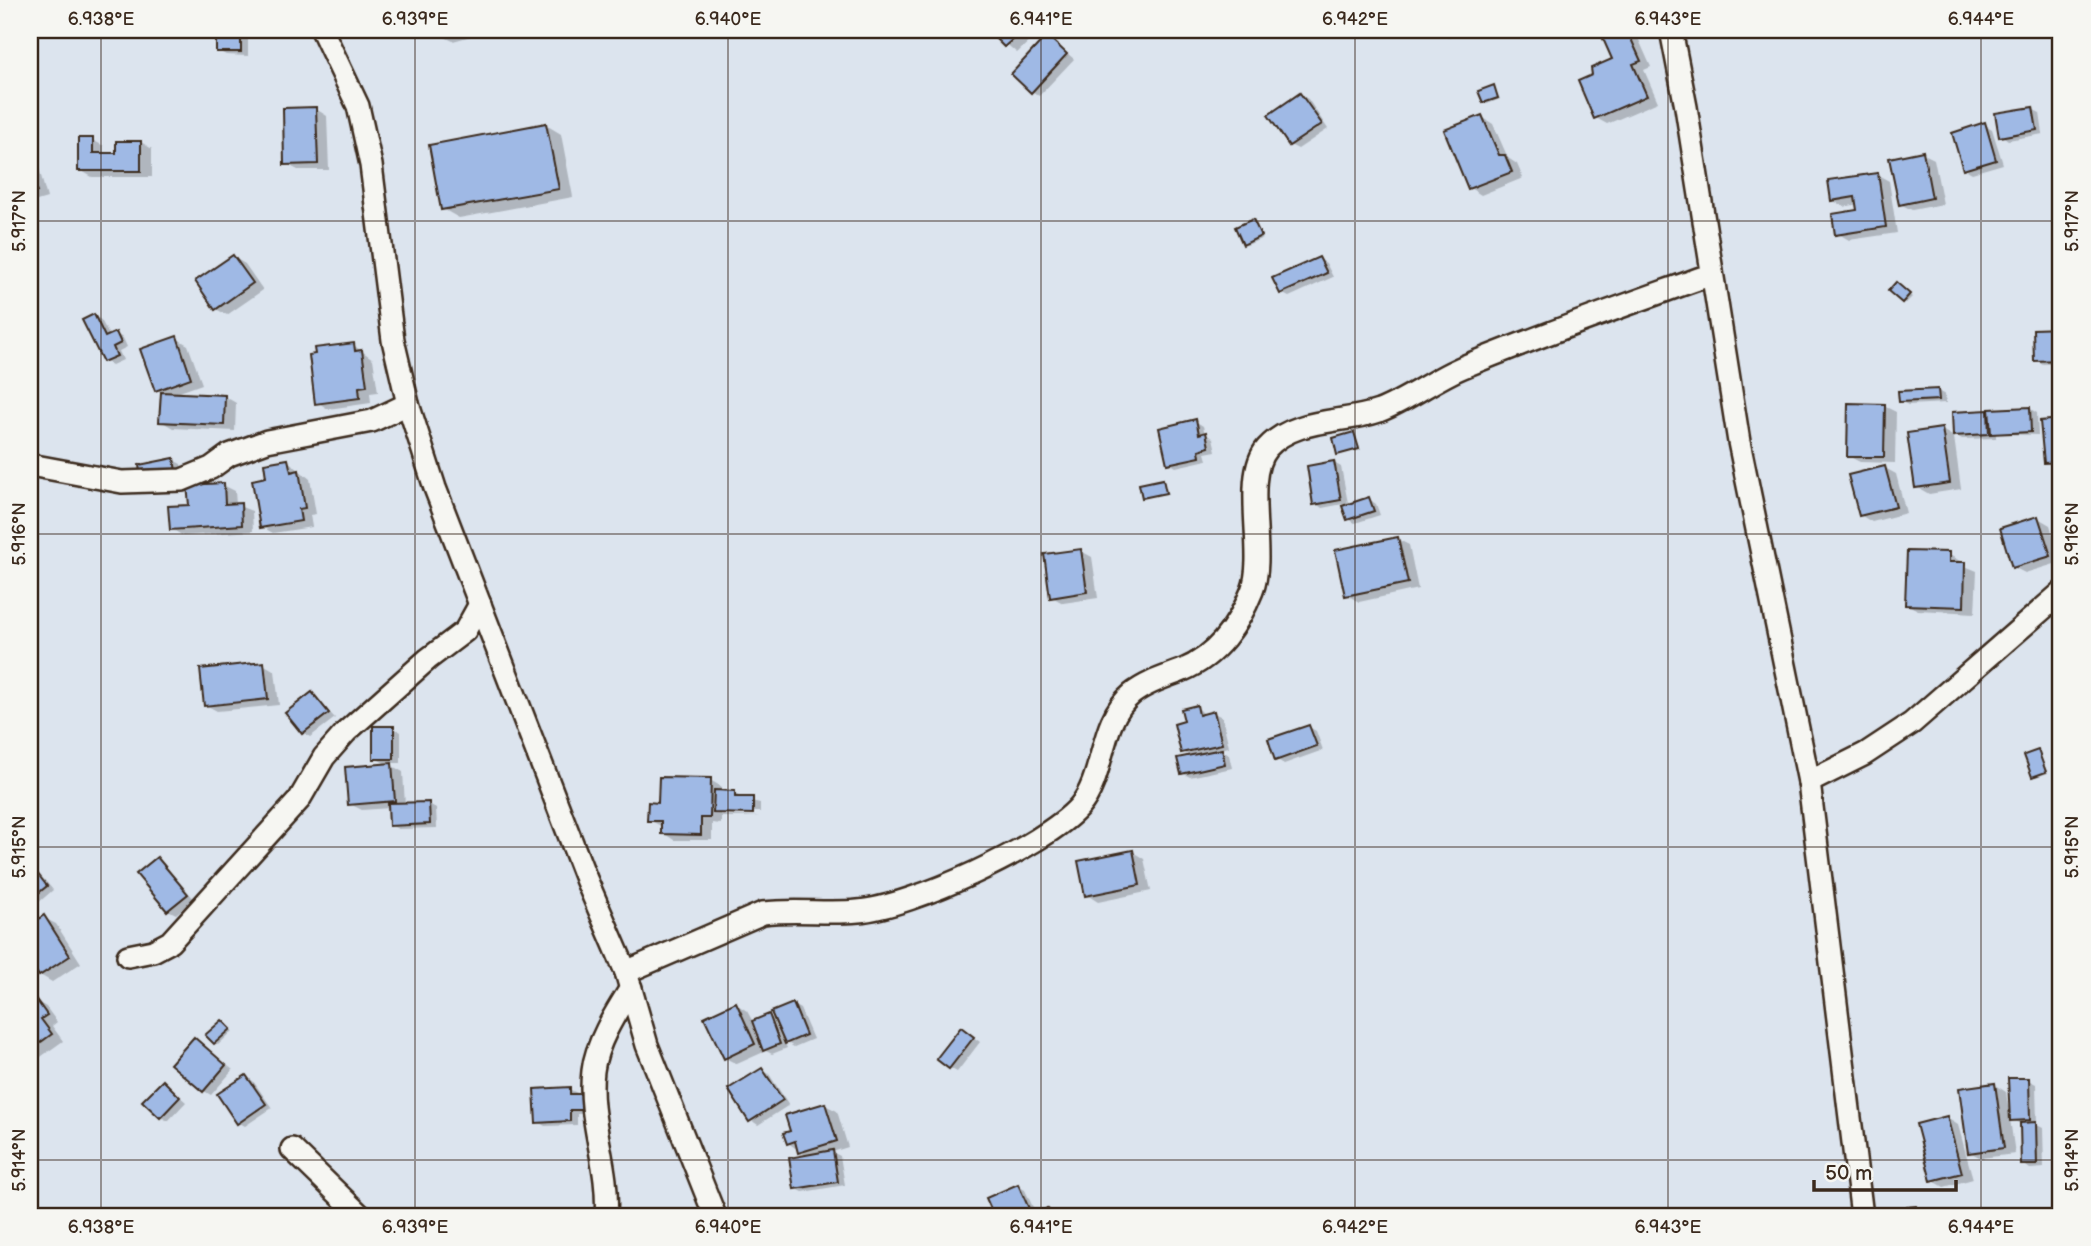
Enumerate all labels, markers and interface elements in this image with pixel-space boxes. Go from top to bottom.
text: 6.938°E [68,9,134,30]
text: 6.939°E [382,9,448,30]
text: 6.940°E [695,9,761,30]
text: 6.941°E [1009,9,1073,30]
text: 6.942°E [1322,9,1388,30]
text: 6.943°E [1635,9,1702,30]
text: 6.944°E [1948,9,2014,30]
text: 5.917°N [9,190,30,252]
text: 5.917°N [2062,190,2083,252]
text: 5.916°N [9,502,30,566]
text: 5.916°N [2062,502,2083,566]
text: 5.915°N [9,815,30,879]
text: 5.915°N [2062,815,2083,879]
text: 5.914°N [9,1128,30,1192]
text: 5.914°N [2062,1128,2083,1192]
scale bar [1814,1148,1956,1192]
text: 50 m [1825,1161,1872,1186]
text: 6.938°E [68,1217,134,1238]
text: 6.939°E [382,1217,448,1238]
text: 6.940°E [695,1217,761,1238]
text: 6.941°E [1009,1217,1073,1238]
text: 6.942°E [1322,1217,1388,1238]
text: 6.943°E [1635,1217,1702,1238]
text: 6.944°E [1948,1217,2014,1238]

